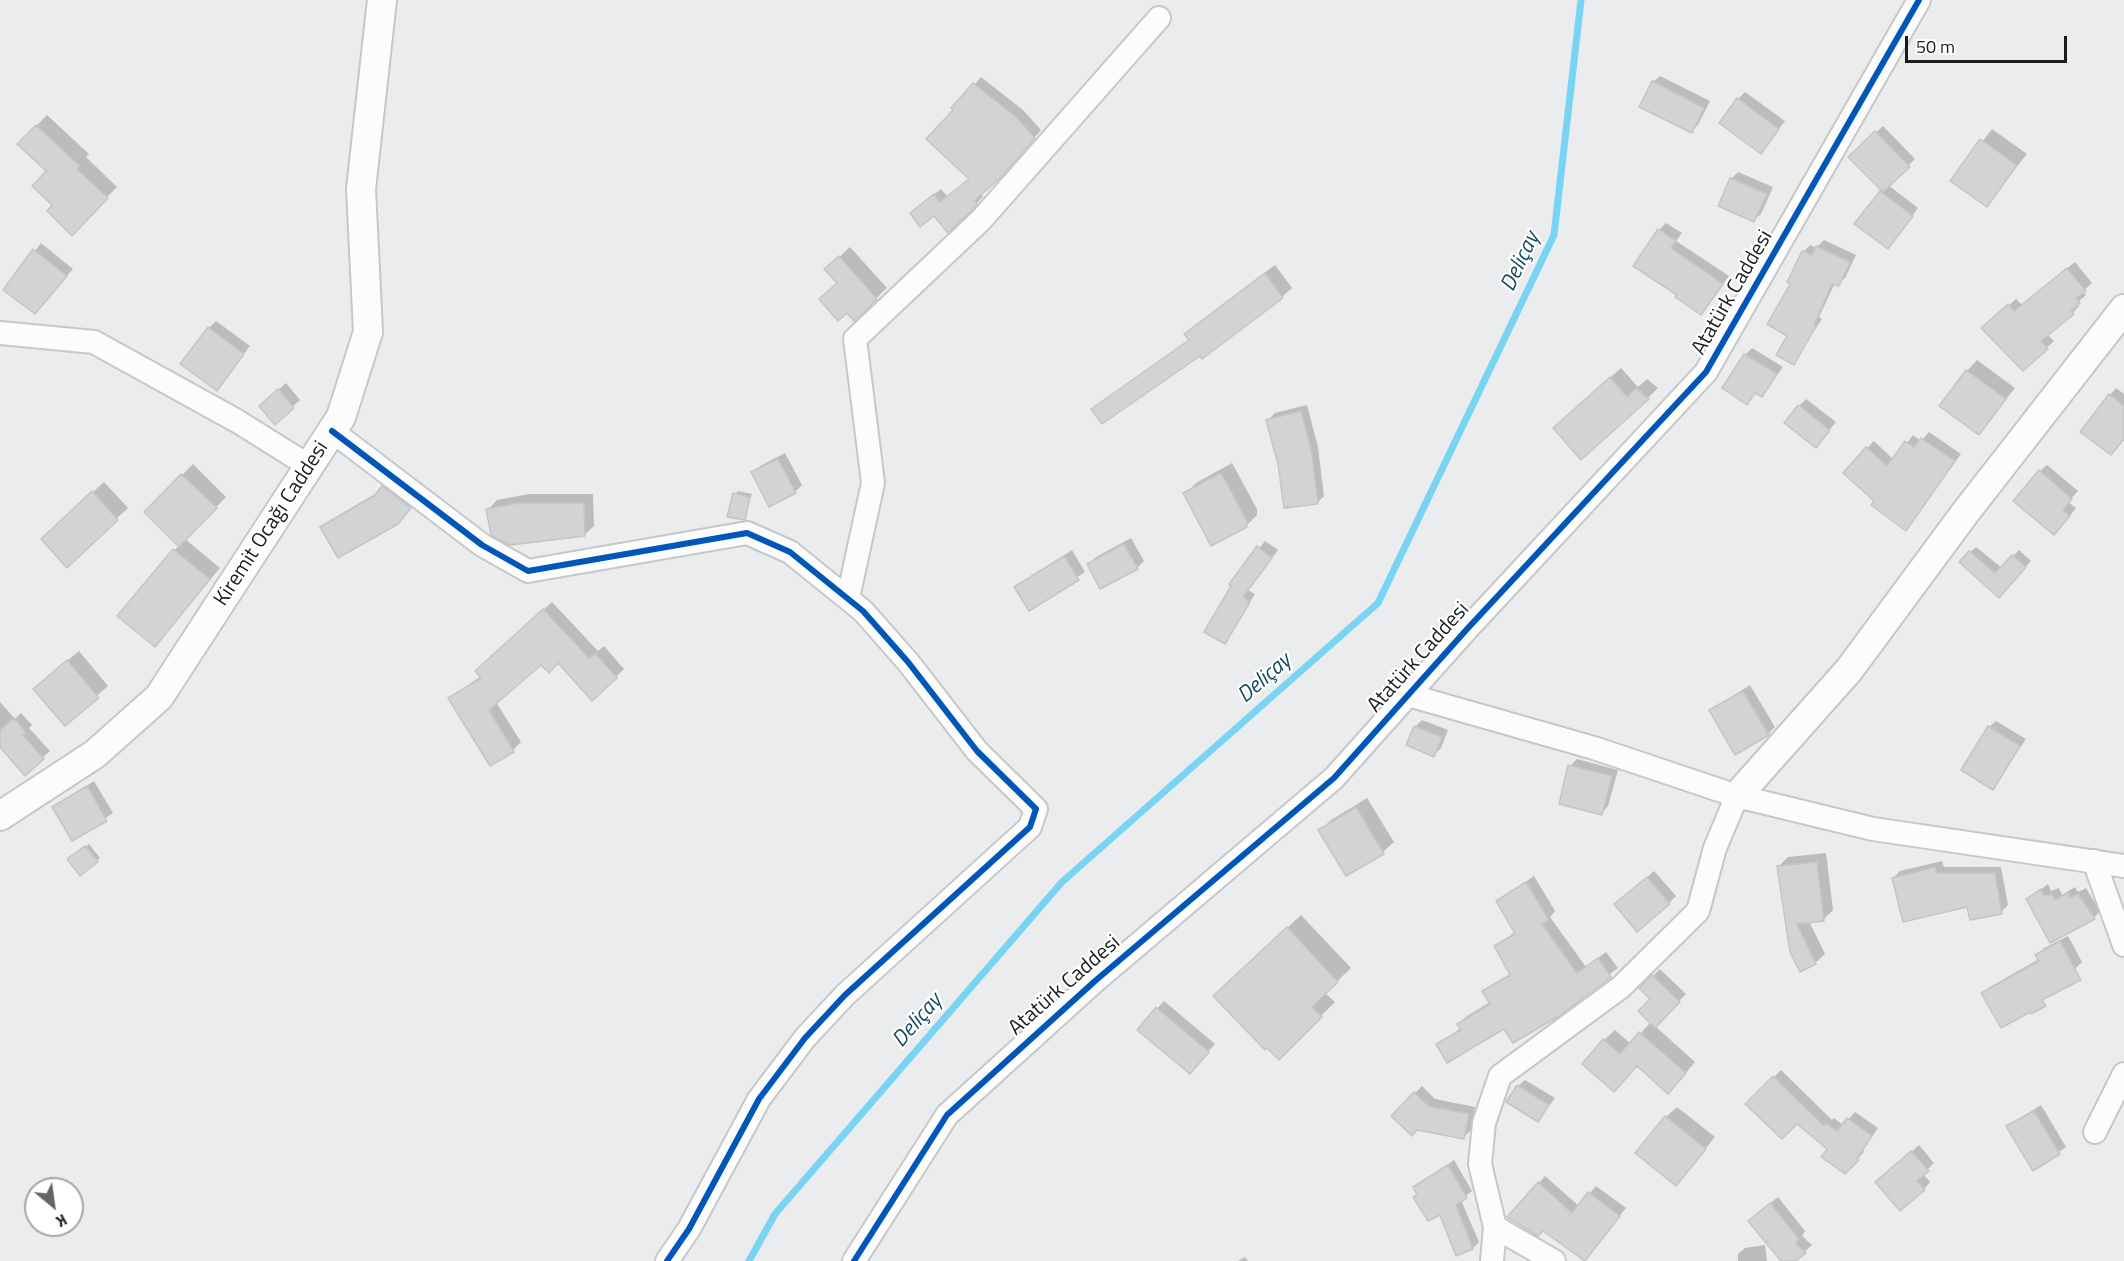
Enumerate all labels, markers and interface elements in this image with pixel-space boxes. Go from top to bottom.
scale bar [1908,24,2070,62]
text: 50 m [1916,33,1955,60]
street label: Atatürk Caddesi [1687,226,1779,360]
water label: Deliçay [1496,228,1546,296]
street label: Kiremit Ocağı Caddesi [209,437,335,611]
street label: Atatürk Caddesi [1363,598,1475,718]
water label: Deliçay [1233,649,1297,709]
street label: Atatürk Caddesi [1004,931,1126,1041]
water label: Deliçay [888,989,948,1053]
north arrow [24,1177,84,1237]
text: K [52,1208,72,1234]

